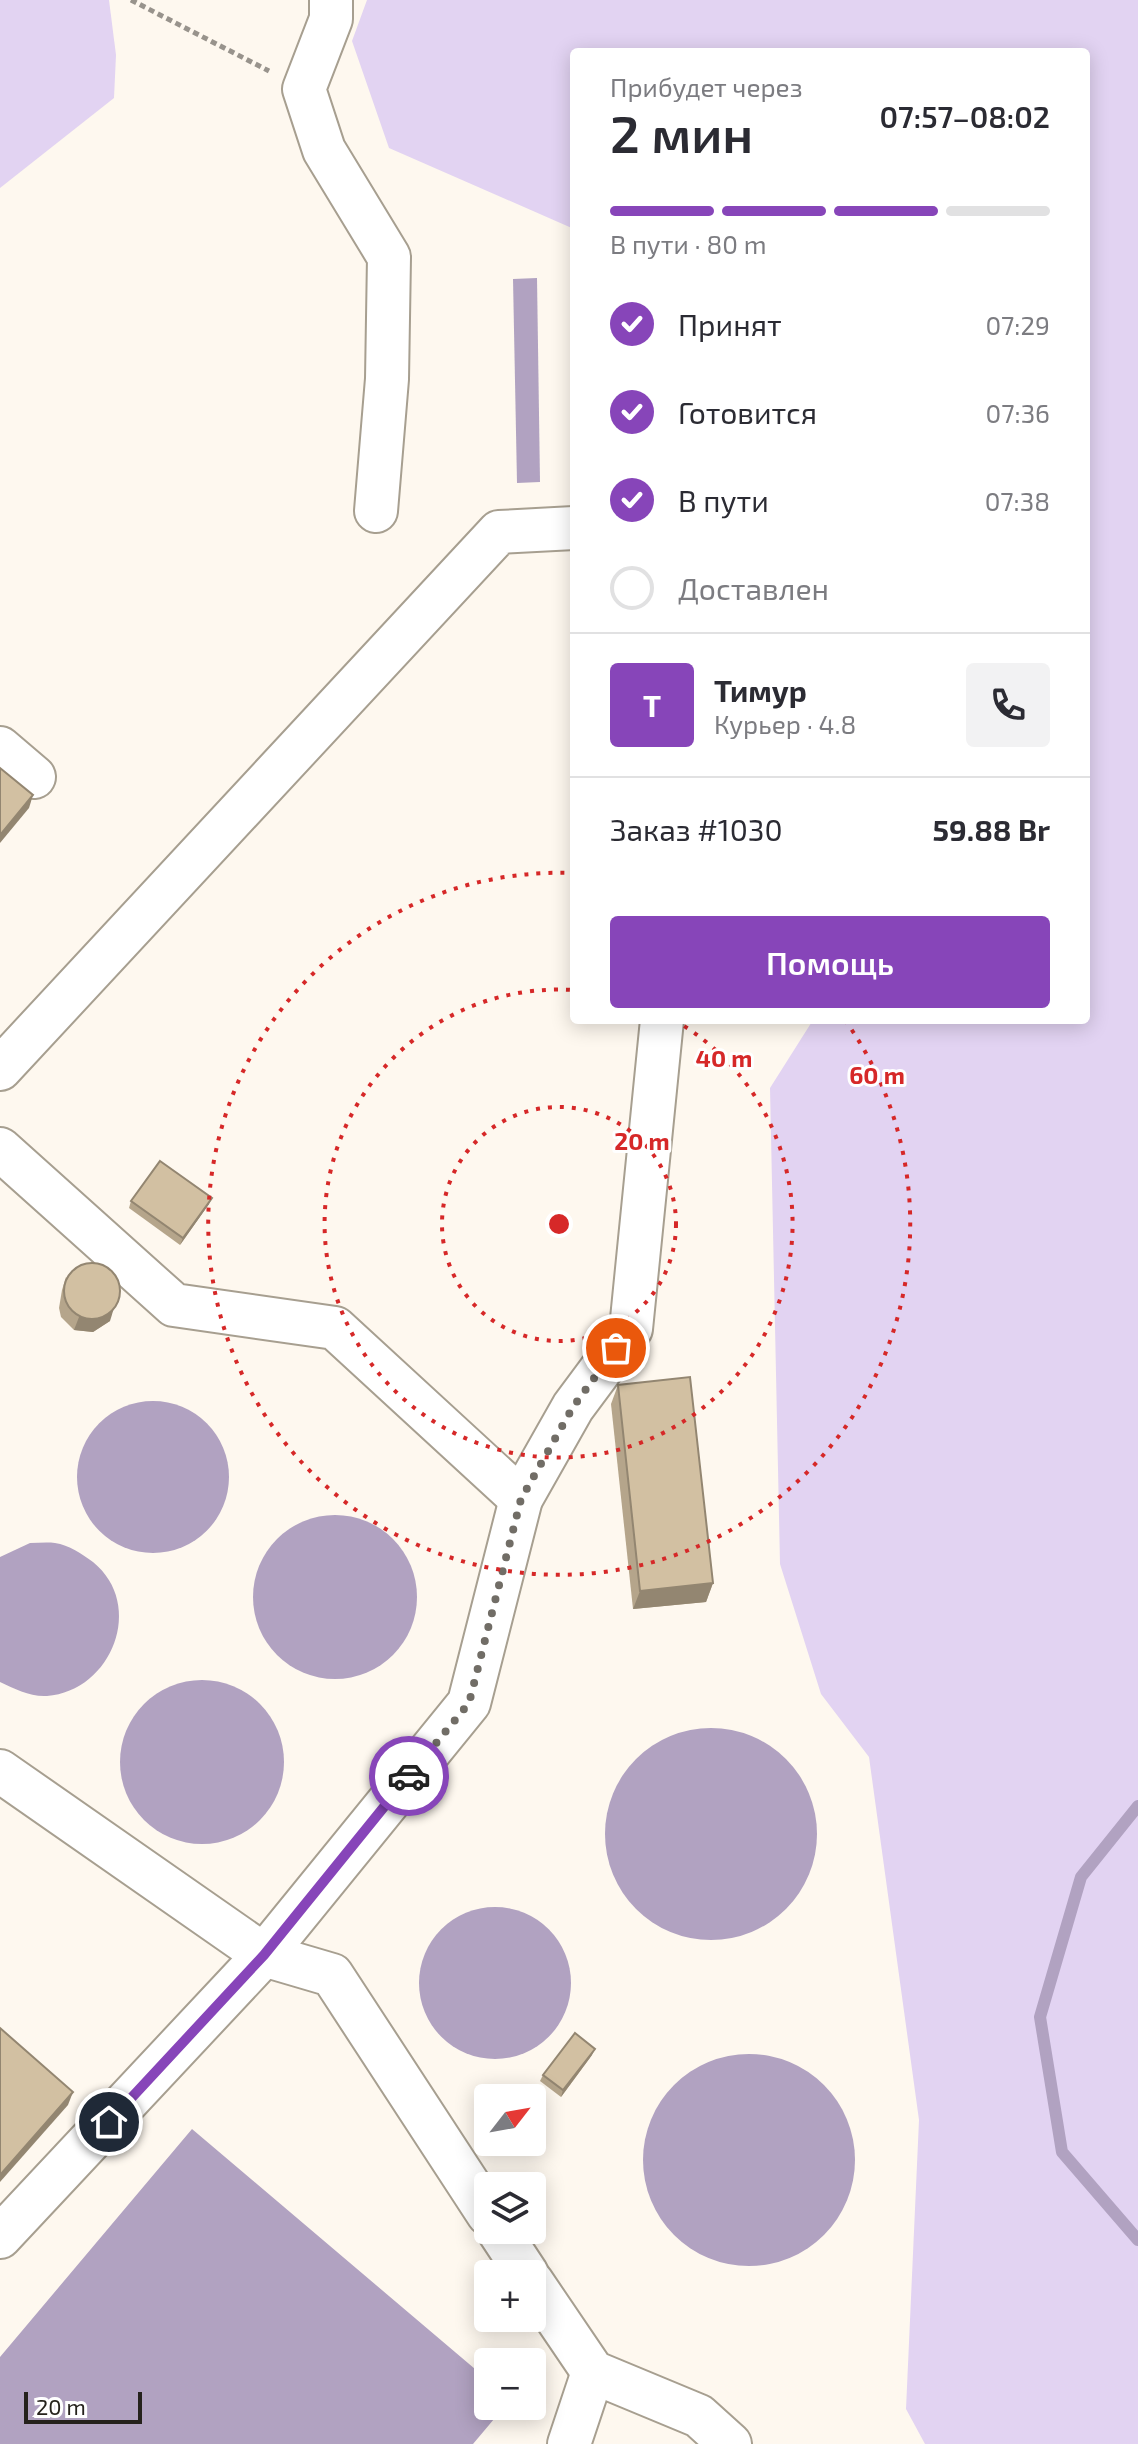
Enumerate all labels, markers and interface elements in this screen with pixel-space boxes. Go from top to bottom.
text: Прибудет через [610,71,803,102]
text: 07:57–08:02 [880,98,1050,134]
text: 2 мин [610,101,753,163]
text: В пути · 80 m [610,228,766,259]
icon: check [610,302,654,346]
text: Принят [678,306,782,342]
text: 07:29 [985,309,1050,340]
icon: check [610,390,654,434]
text: Готовится [678,394,817,430]
text: 07:36 [986,397,1050,428]
icon: check [610,478,654,522]
text: В пути [678,482,769,518]
text: 07:38 [985,485,1050,516]
text: Доставлен [678,570,829,606]
button: phone [966,663,1050,747]
text: Тимур [714,672,807,708]
text: Т [643,687,661,723]
text: Курьер · 4.8 [714,708,856,739]
text: Заказ #1030 [610,811,783,847]
text: 59.88 Br [933,811,1050,847]
button: Помощь [610,916,1050,1008]
text: 40 m [696,1043,752,1072]
text: 60 m [849,1060,905,1089]
text: 20 m [614,1126,670,1155]
centre of rings [545,1210,573,1238]
pin [582,1314,650,1382]
icon: bag [594,1326,638,1370]
courier [369,1736,449,1816]
icon: car [387,1754,431,1798]
north arrow [474,2084,546,2156]
map controls [474,2084,546,2420]
pin [75,2088,143,2156]
icon: home [87,2100,131,2144]
button: layers [474,2172,546,2244]
button: + [474,2260,546,2332]
button: − [474,2348,546,2420]
scale bar [24,2388,142,2424]
text: 20 m [36,2393,86,2419]

